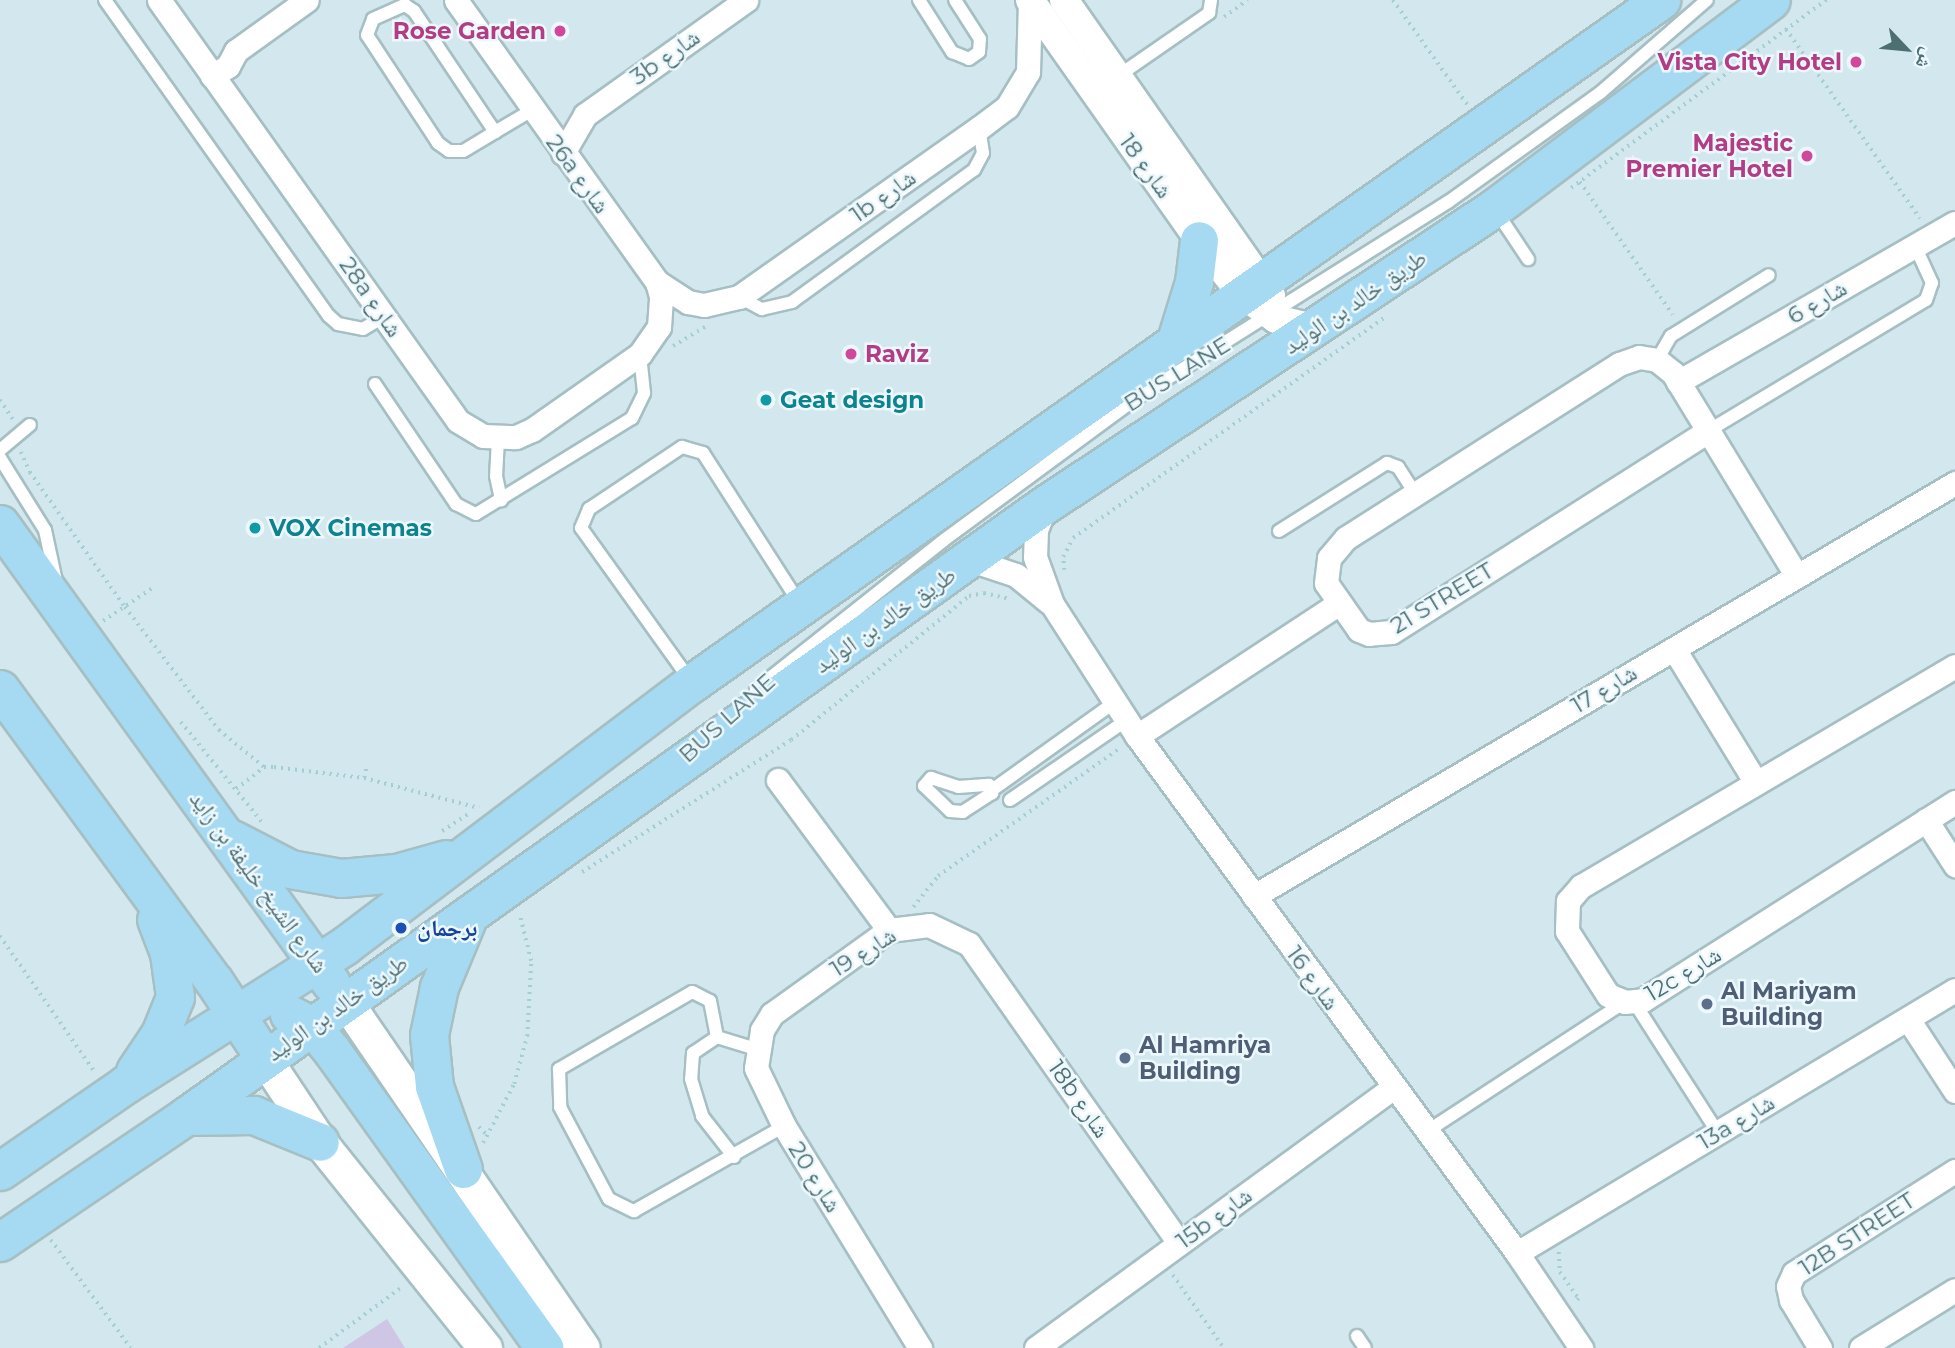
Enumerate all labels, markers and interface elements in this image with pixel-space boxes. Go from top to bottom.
north arrow [1871,14,1941,84]
place label: Rose Garden [393,17,546,45]
marker: Rose Garden [552,23,568,39]
street label: 3b شارع [625,23,705,91]
text: ش [1911,44,1940,73]
place label: Vista City Hotel [1658,48,1842,76]
marker: Vista City Hotel [1848,54,1864,70]
street label: شارع 18 [1113,128,1179,204]
street label: 26a شارع [540,129,616,219]
place label: Majestic Premier Hotel [1625,129,1793,183]
marker: Majestic Premier Hotel [1799,148,1815,164]
street label: 1b شارع [845,164,921,228]
street label: طريق خالد بن الوليد [1278,244,1432,360]
street label: 28a شارع [334,252,408,342]
street label: شارع 6 [1782,274,1852,330]
street label: BUS LANE [1119,331,1235,417]
place label: Raviz [865,340,929,368]
marker: Raviz [843,346,859,362]
place label: Geat design [780,386,924,414]
marker: Geat design [758,392,774,408]
place label: VOX Cinemas [269,514,432,542]
marker: VOX Cinemas [247,520,263,536]
street label: 21 STREET [1386,557,1498,639]
street label: طريق خالد بن الوليد [809,561,961,679]
street label: شارع 17 [1566,659,1642,719]
street label: BUS LANE [673,668,781,768]
street label: شارع الشيخ خليفة بن زايد [184,786,334,978]
place label: برجمان [417,914,477,942]
marker: برجمان [391,918,411,938]
street label: شارع 19 [825,921,901,983]
street label: شارع 16 [1281,941,1345,1015]
street label: 12c شارع [1640,941,1726,1007]
street label: طريق خالد بن الوليد [261,949,413,1067]
place label: Al Mariyam Building [1721,977,1857,1031]
marker: Al Mariyam Building [1699,996,1715,1012]
place label: Al Hamriya Building [1139,1031,1271,1085]
marker: Al Hamriya Building [1117,1050,1133,1066]
street label: 18b شارع [1042,1055,1116,1143]
street label: 13a شارع [1693,1088,1779,1156]
street label: شارع 20 [783,1137,847,1217]
street label: 15b شارع [1171,1181,1257,1255]
street label: 12B STREET [1794,1186,1920,1282]

